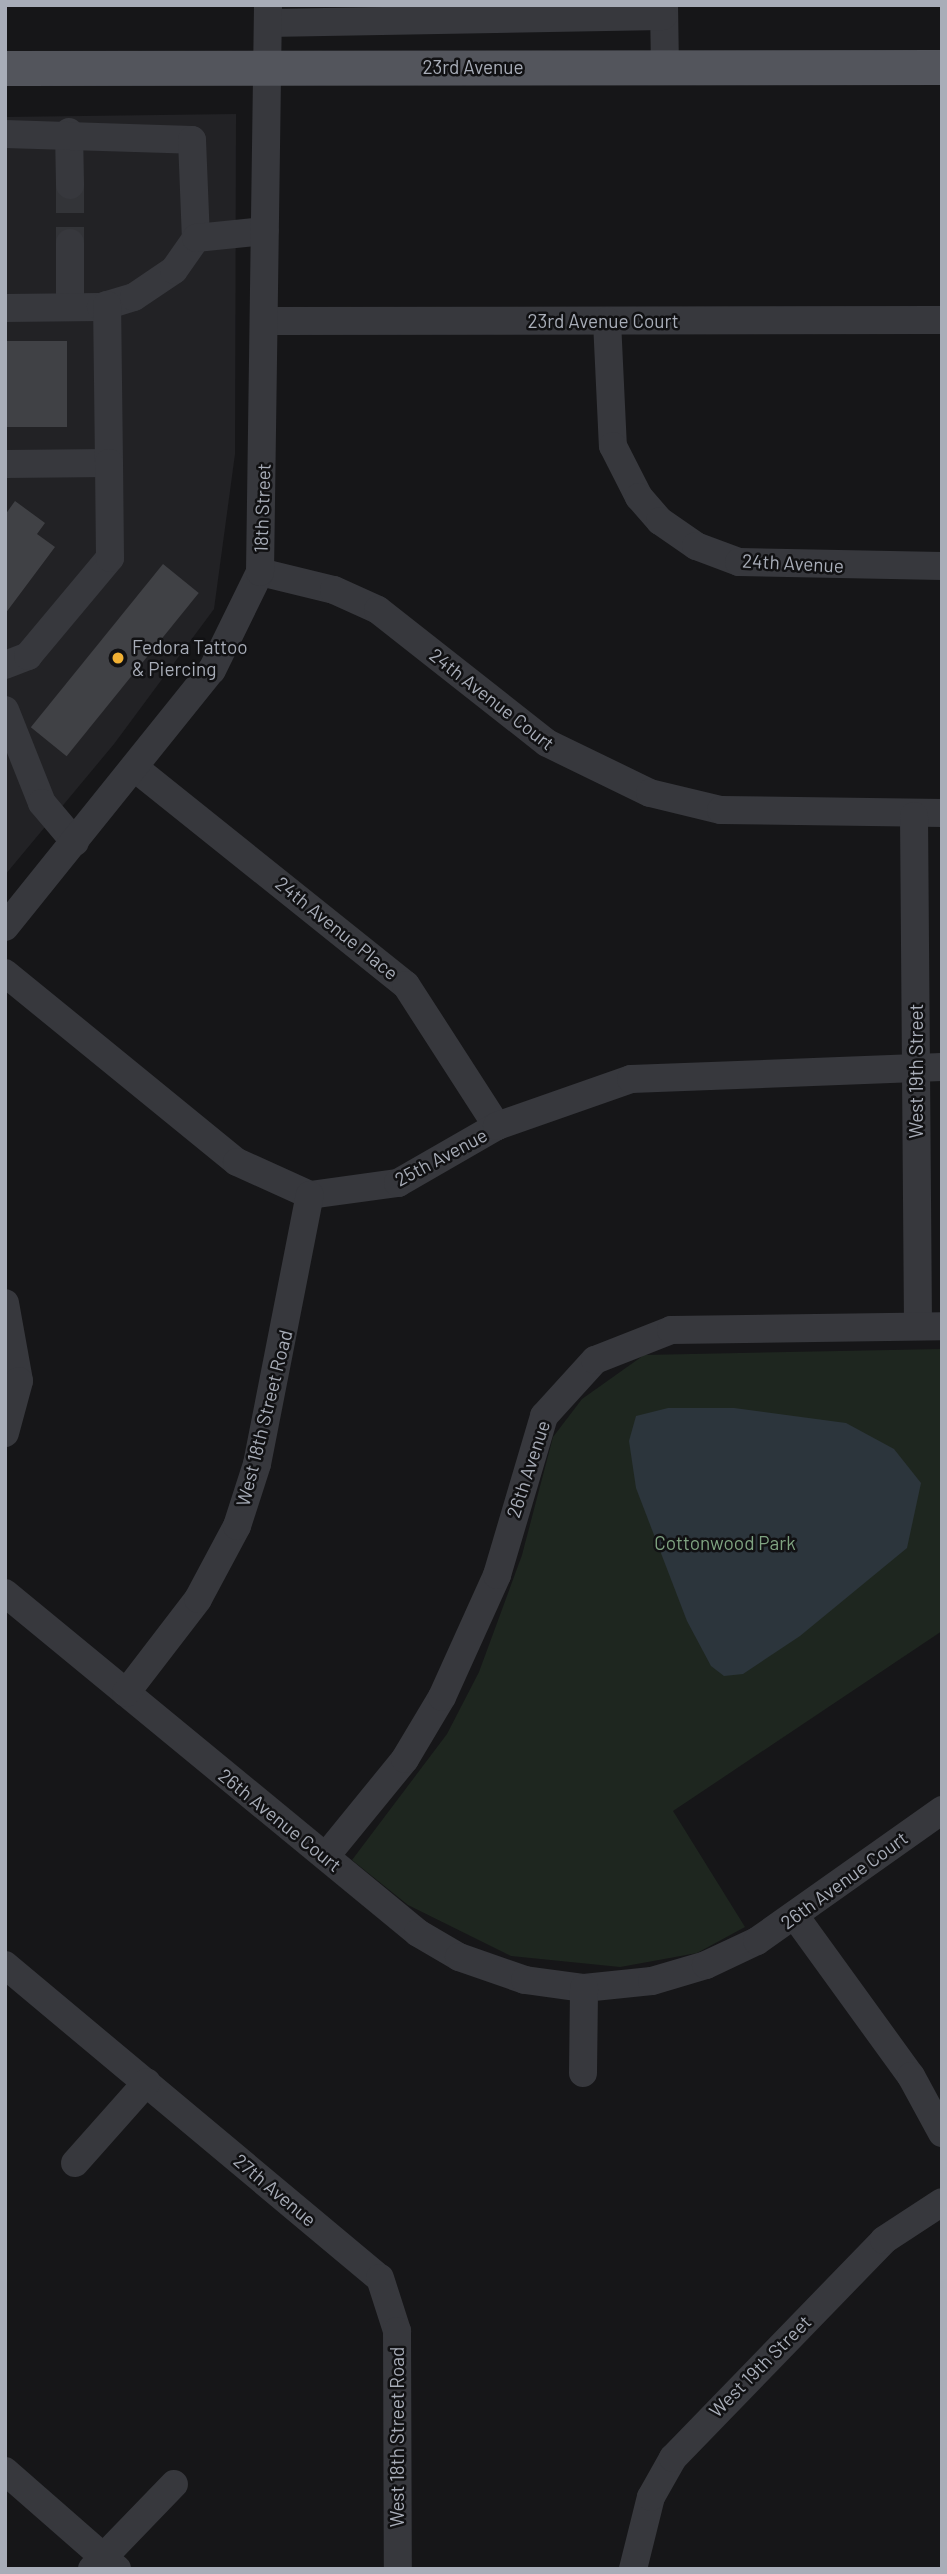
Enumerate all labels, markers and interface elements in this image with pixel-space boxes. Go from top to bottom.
street label: 23rd Avenue [422,56,524,78]
street label: 23rd Avenue Court [527,310,679,332]
street label: 18th Street [249,463,275,553]
street label: 24th Avenue [741,549,845,577]
place label: Fedora Tattoo & Piercing [132,636,248,680]
street label: 24th Avenue Court [425,643,559,755]
marker: Fedora Tattoo & Piercing [110,650,126,666]
street label: 24th Avenue Place [271,872,403,984]
street label: West 19th Street [905,1004,927,1138]
street label: 25th Avenue [391,1123,491,1191]
street label: West 18th Street Road [231,1328,297,1508]
street label: 26th Avenue [502,1417,554,1521]
park label: Cottonwood Park [654,1532,796,1554]
street label: 26th Avenue Court [214,1764,346,1876]
street label: 26th Avenue Court [776,1826,912,1934]
street label: 27th Avenue [229,2149,321,2231]
street label: West 19th Street [704,2310,816,2422]
street label: West 18th Street Road [386,2347,408,2527]

